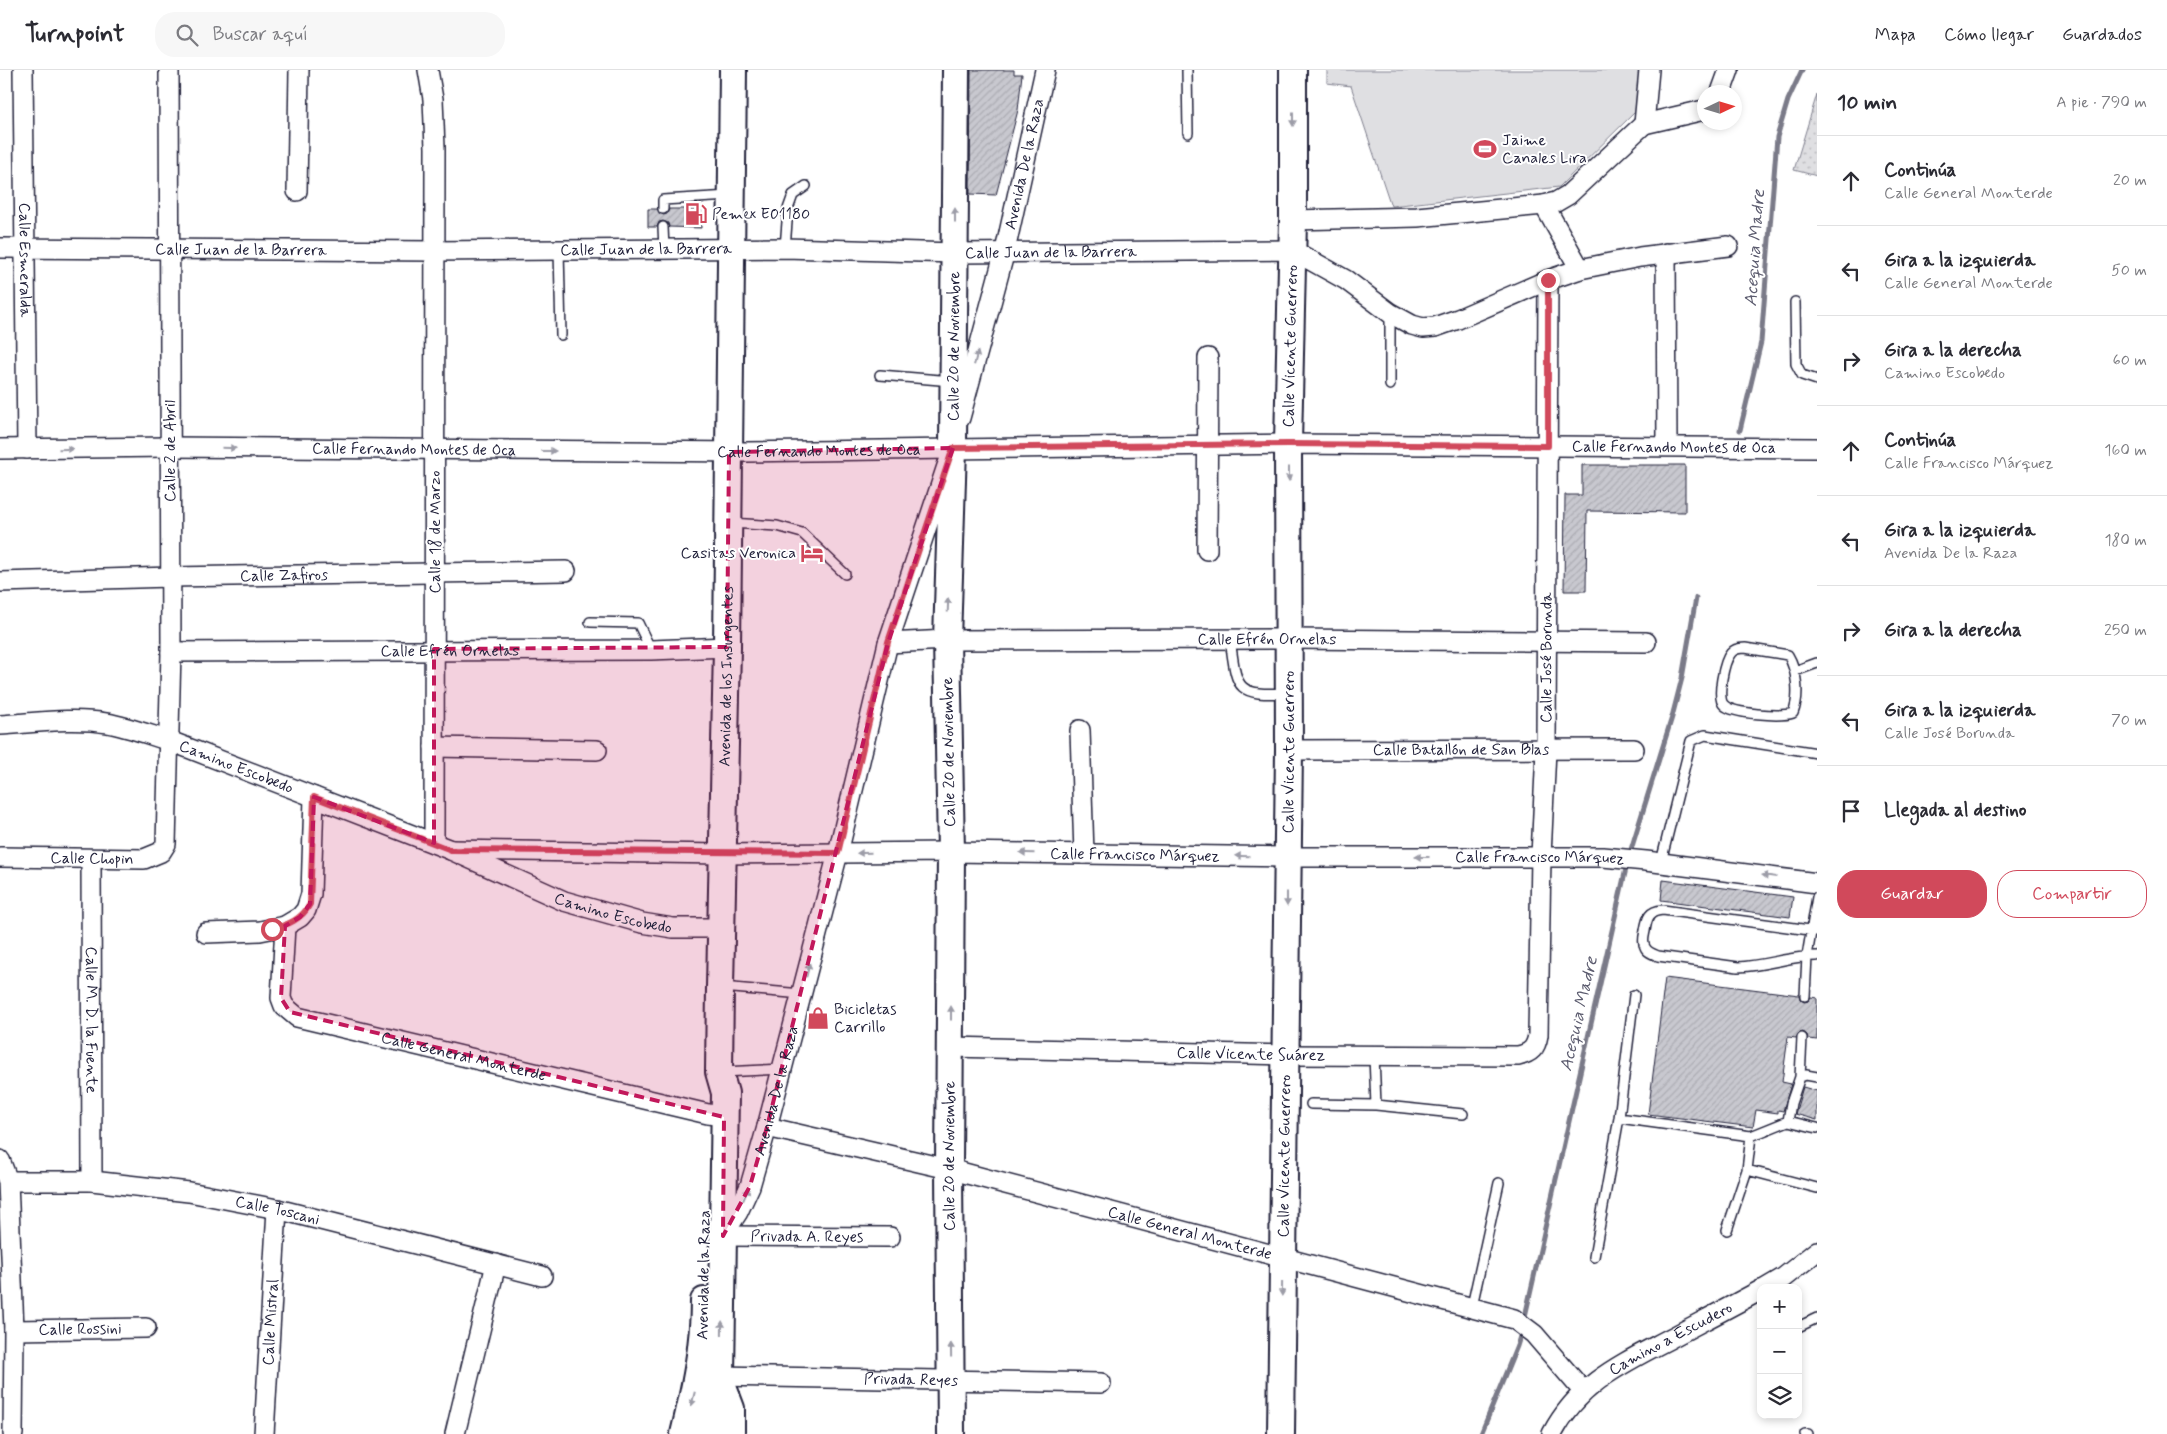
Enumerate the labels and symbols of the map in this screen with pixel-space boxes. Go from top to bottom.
north arrow [1697,85,1742,130]
street label: Avenida De la Raza [1000,96,1049,231]
one-way arrow [1289,111,1297,127]
place label: Jaime Canales Lira [1502,130,1587,169]
sports icon: Jaime Canales Lira [1472,136,1498,162]
water label: Acequia Madre [1739,188,1771,307]
fuel station icon: Pemex E01180 [683,201,709,227]
street label: Calle Esmeralda [14,203,36,318]
place label: Pemex E01180 [712,204,810,225]
one-way arrow [951,207,959,223]
street label: Calle Juan de la Barrera [560,238,732,260]
street label: Calle Juan de la Barrera [155,239,327,261]
street label: Calle Juan de la Barrera [965,241,1137,263]
street label: Calle Vicente Guerrero [1278,264,1303,428]
route end [1537,269,1560,292]
street label: Calle 20 de Noviembre [943,271,965,421]
one-way arrow [972,350,980,365]
street label: Calle 2 de Abril [160,400,181,502]
street label: Calle Fernando Montes de Oca [1572,436,1776,458]
street label: Calle Fernando Montes de Oca [312,438,516,461]
street label: Calle Fernando Montes de Oca [717,439,921,463]
one-way arrow [221,444,237,452]
one-way arrow [58,445,74,453]
one-way arrow [541,447,557,455]
one-way arrow [1285,466,1293,482]
street label: Calle 18 de Marzo [425,471,446,593]
hotel icon: Casitas Veronica [799,540,825,566]
place label: Casitas Veronica [681,543,796,564]
street label: Calle Zafiros [240,564,328,586]
street label: Avenida de los Insurgentes [714,586,738,767]
street label: Calle José Borunda [1536,592,1557,723]
one-way arrow [944,597,952,613]
street label: Calle Efrén Ornelas [1197,628,1336,650]
street label: Calle Efrén Ornelas [381,640,519,662]
street label: Calle Vicente Guerrero [1278,670,1300,834]
street label: Calle 20 de Noviembre [937,676,961,827]
street label: Camino Escobedo [176,735,297,798]
street label: Calle Batallón de San Blas [1373,739,1549,760]
street label: Calle Francisco Márquez [1050,843,1220,866]
street label: Calle Francisco Márquez [1455,846,1626,869]
street label: Calle Chopin [50,847,134,869]
one-way arrow [856,849,872,857]
one-way arrow [1019,849,1035,857]
one-way arrow [1234,852,1250,860]
one-way arrow [1414,853,1430,861]
one-way arrow [1760,872,1776,880]
street label: Camino Escobedo [551,887,674,938]
one-way arrow [1283,891,1291,907]
route start [261,918,284,941]
street label: Calle M. D. la Fuente [81,947,102,1094]
water label: Acequia Madre [1554,953,1604,1074]
one-way arrow [804,962,812,977]
place label: Bicicletas Carrillo [834,999,897,1038]
shop icon: Bicicletas Carrillo [805,1005,831,1031]
one-way arrow [947,1005,955,1021]
street label: Avenida De la Raza [749,1023,803,1158]
street label: Calle General Monterde [379,1027,548,1086]
street label: Calle Vicente Suárez [1176,1042,1326,1066]
street label: Calle Vicente Guerrero [1273,1074,1296,1237]
street label: Calle 20 de Noviembre [938,1080,960,1231]
one-way arrow [743,1187,751,1201]
street label: Calle Toscani [234,1191,322,1230]
street label: Calle General Monterde [1106,1201,1274,1265]
street label: Avenida de la Raza [692,1210,716,1340]
street label: Privada A. Reyes [751,1226,863,1247]
street label: Calle Mistral [257,1278,283,1366]
one-way arrow [1278,1281,1286,1297]
street label: Camino a Escudero [1605,1297,1736,1381]
street label: Calle Rossini [38,1318,122,1340]
one-way arrow [718,1319,726,1335]
one-way arrow [947,1342,955,1358]
street label: Privada Reyes [864,1368,958,1391]
one-way arrow [689,1391,697,1406]

